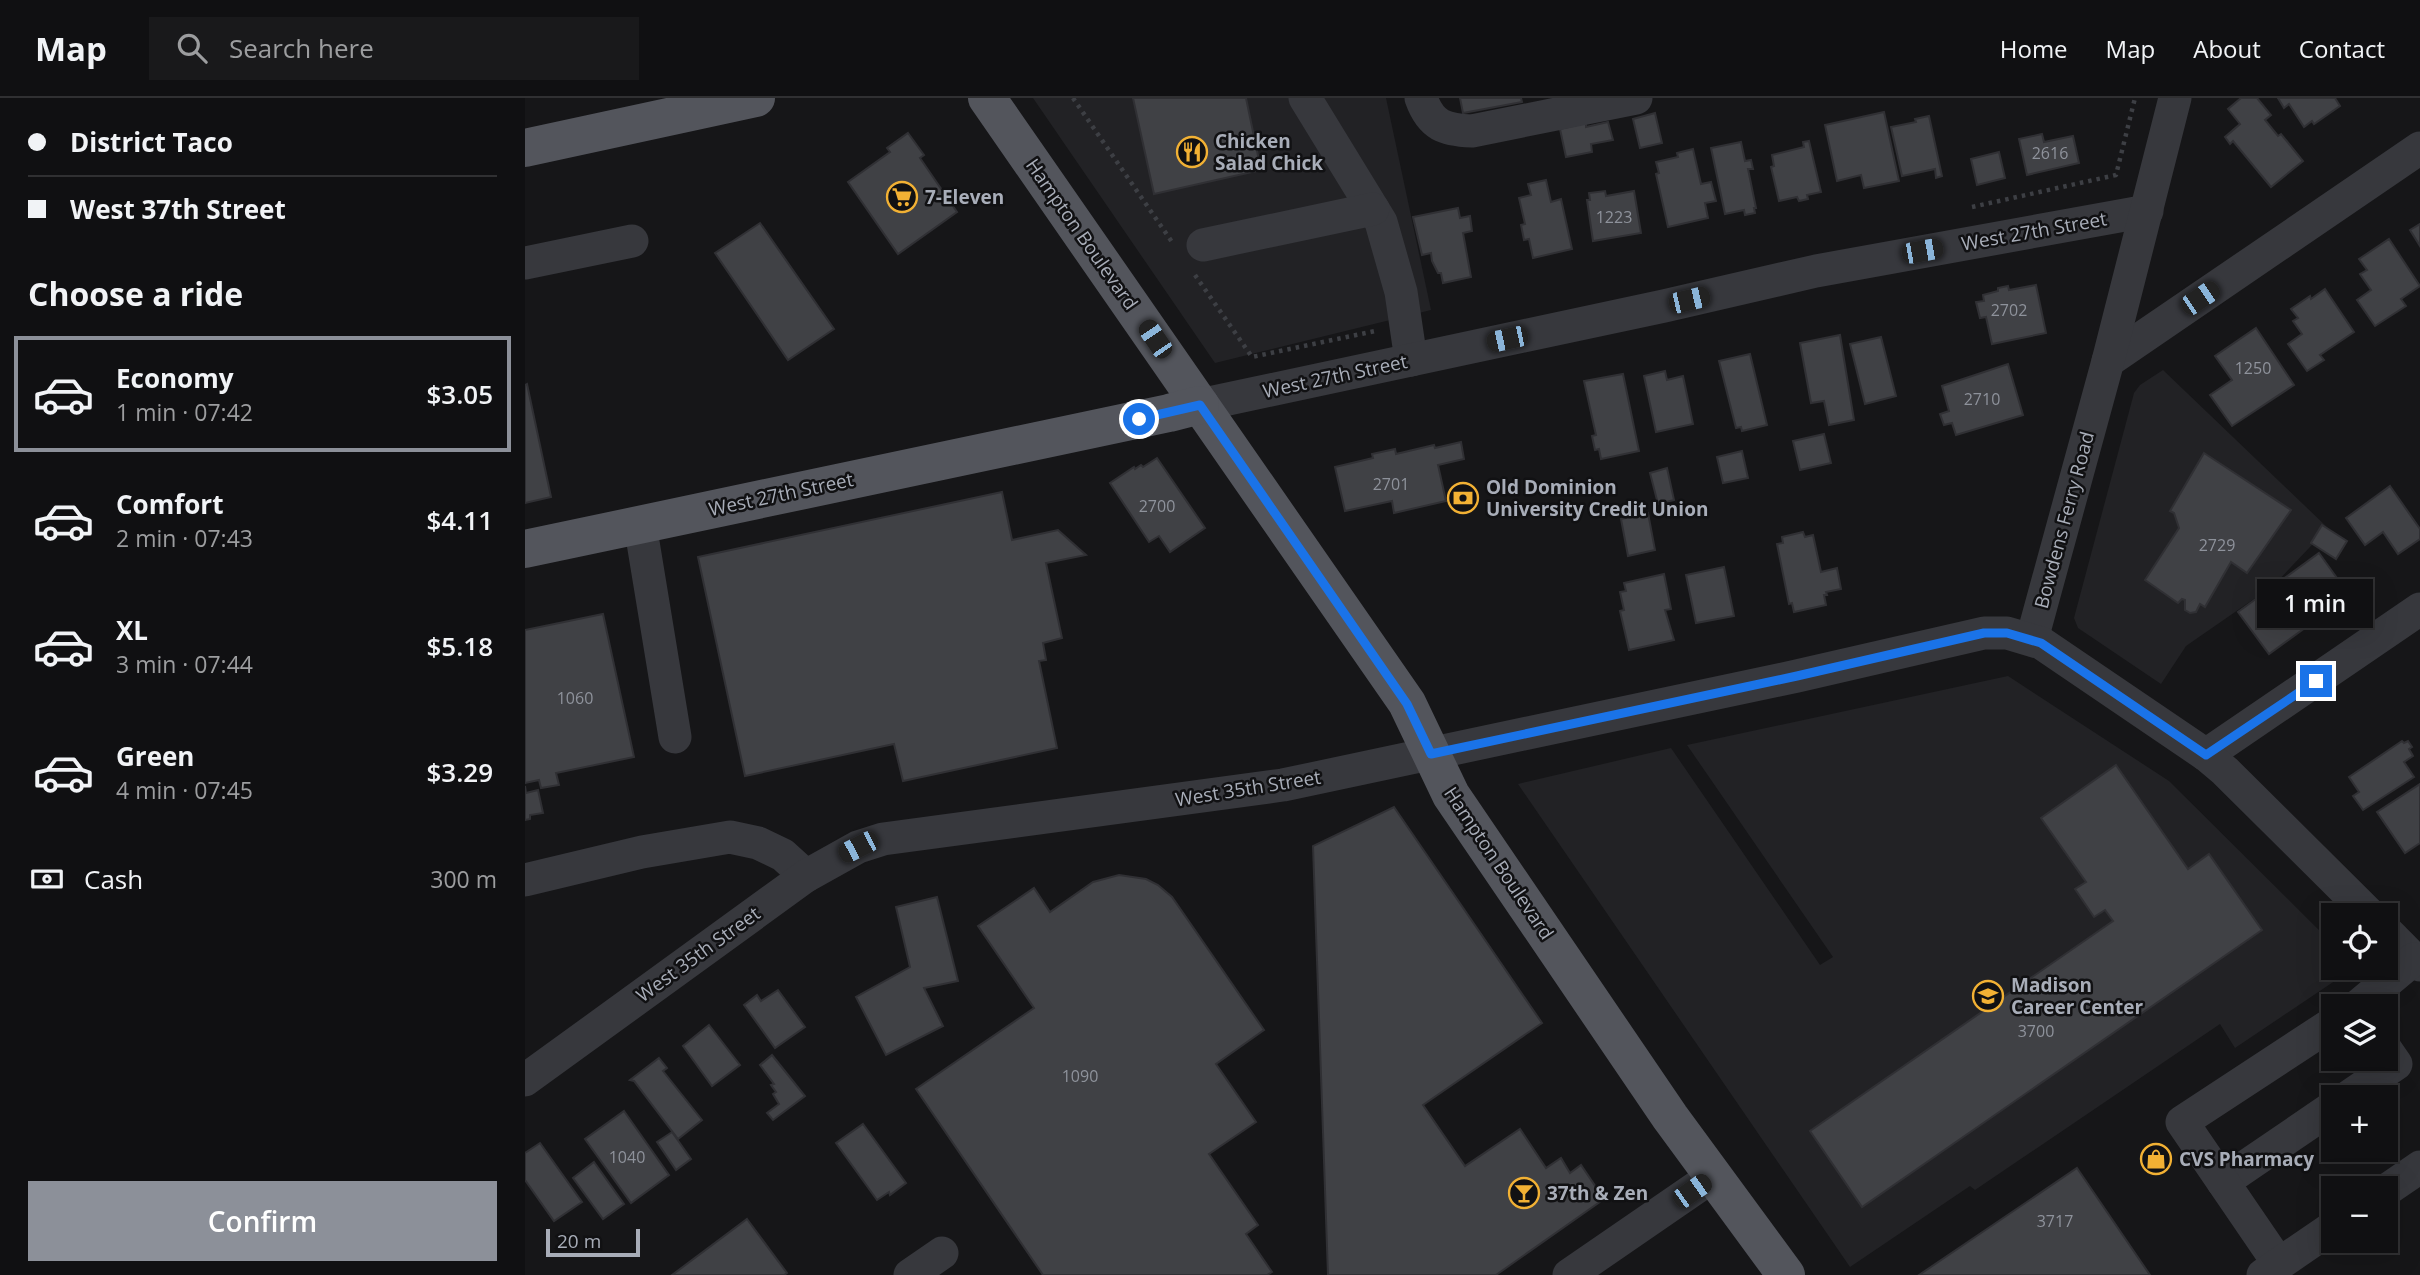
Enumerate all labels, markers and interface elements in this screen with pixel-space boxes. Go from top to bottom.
search box [149,17,639,80]
text: Map [35,26,107,71]
icon: search [173,29,211,67]
text: Search here [229,30,374,66]
text: Home [2000,32,2068,65]
text: Map [2106,32,2155,65]
text: About [2193,32,2261,65]
text: Contact [2299,32,2385,65]
text: District Taco [70,124,233,160]
place label: Chicken Salad Chick [1215,128,1323,176]
restaurant icon: Chicken Salad Chick [1175,135,1209,169]
house number: 2616 [2032,142,2068,164]
street label: Hampton Boulevard [1020,153,1144,315]
supermarket icon: 7-Eleven [885,180,919,214]
place label: 7-Eleven [925,184,1004,210]
text: West 37th Street [70,191,286,227]
street label: West 27th Street [1959,205,2109,257]
house number: 1223 [1596,206,1632,228]
car [1900,237,1945,265]
text: Choose a ride [28,272,243,315]
car [2177,278,2224,318]
car [1667,285,1712,315]
house number: 2702 [1991,299,2027,321]
car [1135,316,1176,362]
car [1485,324,1530,354]
street label: West 27th Street [1260,348,1410,404]
house number: 1250 [2235,357,2271,379]
text: Economy [116,360,234,396]
icon: car [32,363,95,426]
text: $3.05 [426,376,493,412]
house number: 2710 [1964,388,2000,410]
text: 1 min · 07:42 [116,396,253,428]
route start [1123,403,1155,435]
street label: Bowdens Ferry Road [2028,429,2100,611]
street label: West 27th Street [706,466,856,522]
house number: 2701 [1373,473,1409,495]
place label: Old Dominion University Credit Union [1486,474,1708,522]
bank icon: Old Dominion University Credit Union [1446,481,1480,515]
text: Comfort [116,486,223,522]
icon: car [32,489,95,552]
house number: 2700 [1139,495,1175,517]
text: $4.11 [426,502,493,538]
text: 2 min · 07:43 [116,522,253,554]
house number: 2729 [2199,534,2235,556]
callout: 1 min [2258,580,2374,628]
text: 1 min [2284,587,2346,619]
text: XL [116,612,148,648]
icon: car [32,615,95,678]
text: $5.18 [426,628,493,664]
text: 3 min · 07:44 [116,648,253,680]
route end [2300,665,2332,697]
house number: 1060 [557,687,593,709]
text: Green [116,738,194,774]
icon: car [32,741,95,804]
text: $3.29 [426,754,493,790]
street label: West 35th Street [1173,764,1323,812]
text: 4 min · 07:45 [116,774,253,806]
street label: Hampton Boulevard [1438,782,1560,944]
car [835,828,882,866]
icon: cash [28,860,66,898]
text: Cash [84,861,143,897]
text: 300 m [430,863,497,895]
street label: West 35th Street [631,900,765,1008]
map controls [2321,903,2398,1253]
button: locate [2321,903,2398,980]
place label: Madison Career Center [2011,972,2144,1020]
school or university icon: Madison Career Center [1971,979,2005,1013]
button: layers [2321,994,2398,1071]
house number: 3700 [2018,1020,2054,1042]
house number: 1090 [1062,1065,1098,1087]
button: + [2321,1085,2398,1162]
shop icon: CVS Pharmacy [2139,1142,2173,1176]
house number: 1040 [609,1146,645,1168]
place label: CVS Pharmacy [2179,1146,2314,1172]
car [1669,1170,1716,1212]
bar icon: 37th & Zen [1507,1176,1541,1210]
button: − [2321,1176,2398,1253]
place label: 37th & Zen [1547,1180,1648,1206]
button: Confirm [28,1181,497,1261]
house number: 3717 [2037,1210,2073,1232]
scale bar [546,1226,641,1258]
text: 20 m [557,1228,601,1254]

